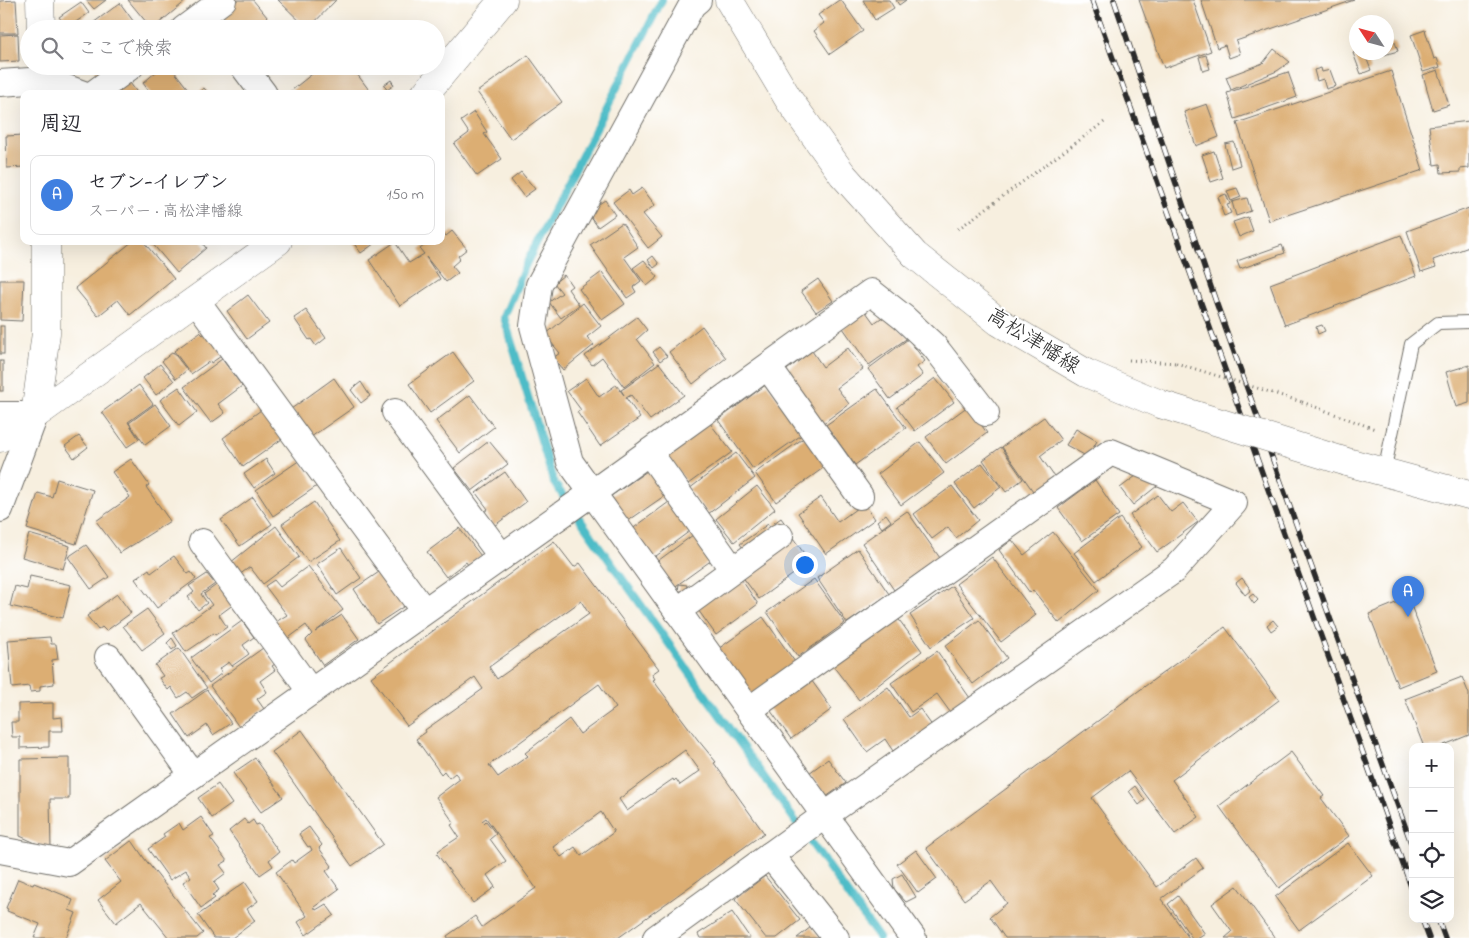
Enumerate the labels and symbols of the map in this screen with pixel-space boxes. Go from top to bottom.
north arrow [1349,15,1394,60]
street label: 高松津幡線 [980,301,1085,382]
your location [792,552,818,578]
pin: A [1392,576,1424,617]

